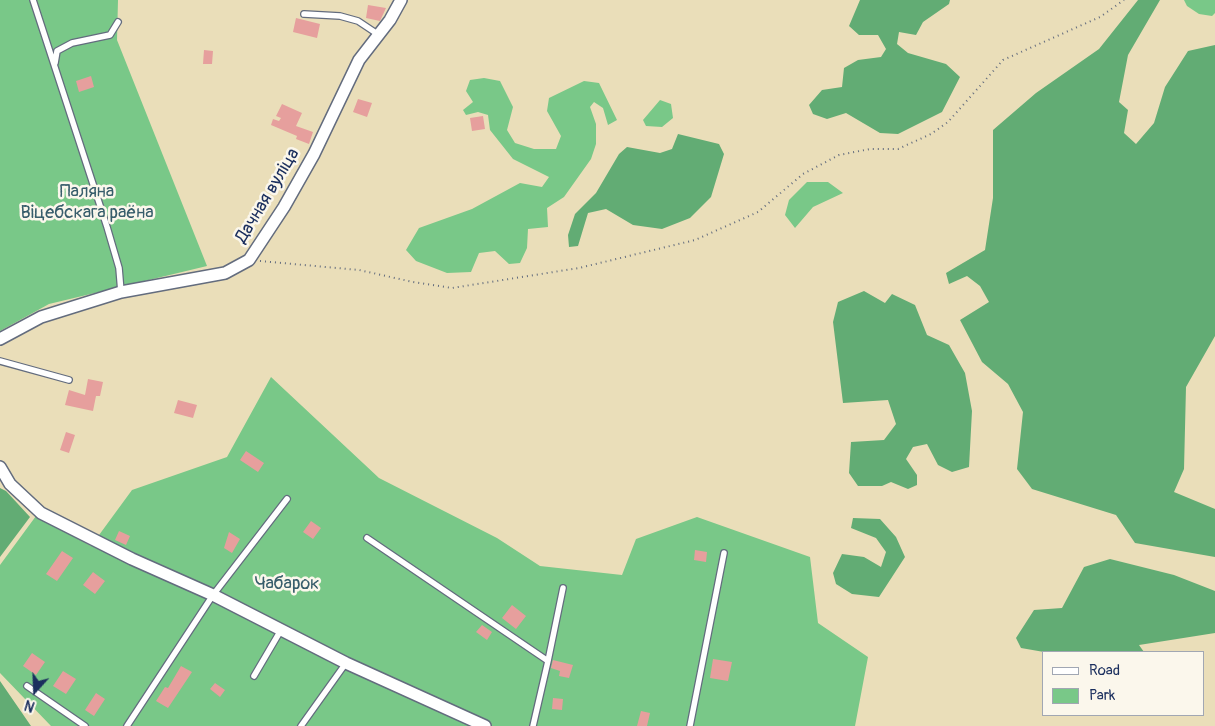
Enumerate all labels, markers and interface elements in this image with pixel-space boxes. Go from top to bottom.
street label: Дачная вуліца [231,145,305,247]
park label: Паляна Віцебскага раёна [20,181,154,223]
park label: Чабарок [255,573,319,595]
legend [1042,651,1205,716]
text: Road [1089,661,1120,680]
north arrow [10,666,60,716]
text: Park [1089,686,1115,705]
text: N [22,696,37,715]

